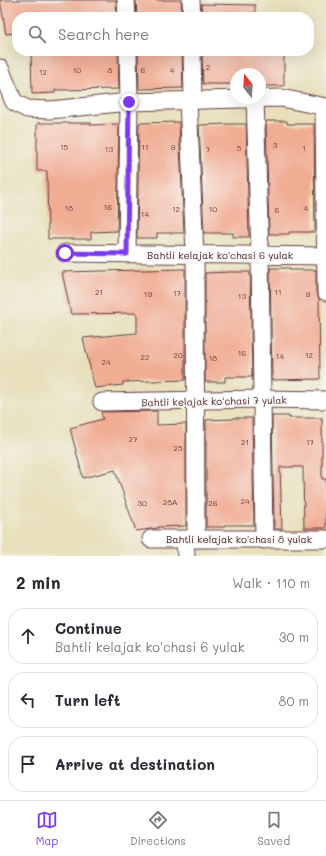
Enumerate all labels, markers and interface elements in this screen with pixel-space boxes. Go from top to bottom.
search box [12,12,314,56]
icon: search [26,23,48,45]
text: Search here [58,24,149,44]
house number: 2 [206,62,210,72]
house number: 10 [73,65,81,75]
house number: 8 [108,65,113,75]
house number: 6 [141,65,146,75]
house number: 4 [170,65,175,75]
house number: 12 [39,67,47,77]
north arrow [230,68,266,104]
route end [120,93,138,111]
house number: 3 [273,140,278,150]
house number: 15 [60,142,68,152]
house number: 11 [141,142,149,152]
house number: 9 [171,142,176,152]
house number: 5 [237,143,242,153]
house number: 1 [302,143,306,153]
house number: 13 [105,144,113,154]
house number: 7 [206,144,211,154]
house number: 16 [104,202,112,212]
house number: 18 [65,203,73,213]
house number: 4 [304,203,309,213]
house number: 12 [172,204,180,214]
house number: 10 [209,204,217,214]
house number: 6 [275,205,280,215]
house number: 14 [141,209,149,219]
route start [56,244,74,262]
street label: Bahtli kelajak ko'chasi 6 yulak [147,248,293,262]
house number: 21 [95,287,103,297]
house number: 11 [274,287,282,297]
house number: 17 [173,288,182,298]
house number: 19 [144,289,152,299]
house number: 9 [306,289,311,299]
house number: 13 [238,291,246,301]
house number: 16 [238,348,246,358]
house number: 20 [173,350,183,360]
house number: 12 [305,350,313,360]
house number: 14 [276,351,284,361]
house number: 22 [141,352,149,362]
house number: 18 [209,353,217,363]
house number: 24 [101,357,111,367]
street label: Bahtli kelajak ko'chasi 7 yulak [141,393,287,409]
house number: 27 [129,434,138,444]
house number: 21 [241,437,249,447]
house number: 17 [306,437,315,447]
house number: 25 [173,443,183,453]
house number: 24 [240,496,250,506]
house number: 28А [163,497,178,507]
house number: 30 [137,498,147,508]
house number: 26 [208,498,218,508]
street label: Bahtli kelajak ko'chasi 8 yulak [166,532,312,546]
text: 2 min [16,571,61,593]
text: Walk · 110 m [232,574,310,591]
text: Continue [55,618,122,638]
icon: ahead [17,625,39,647]
text: 30 m [279,628,309,645]
text: Bahtli kelajak ko'chasi 6 yulak [55,638,245,655]
icon: left [17,689,39,711]
text: Turn left [55,690,120,710]
text: 80 m [279,692,309,709]
icon: arrive [17,753,39,775]
text: Arrive at destination [55,754,215,774]
tab: Map [36,809,58,848]
tab: Directions [130,809,186,848]
tab: Saved [257,809,290,848]

